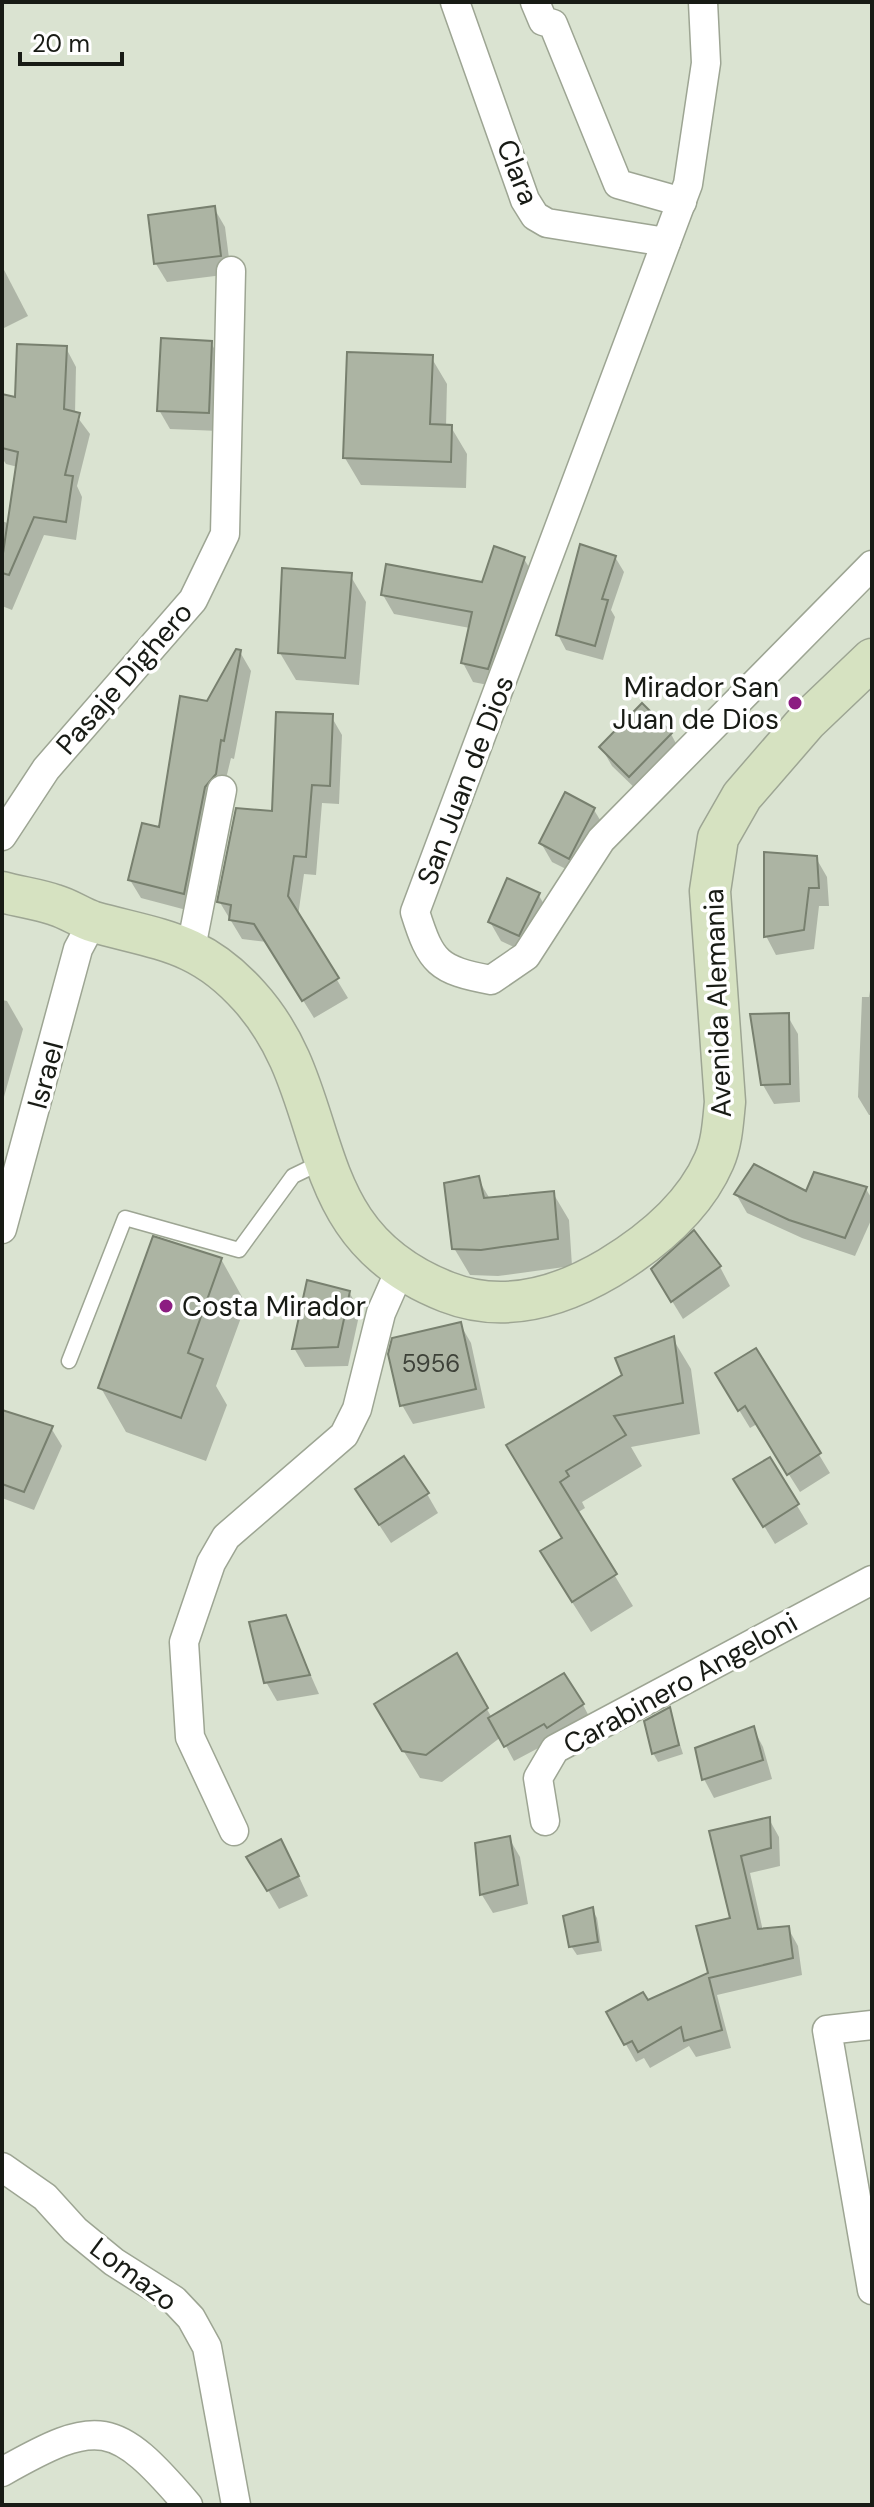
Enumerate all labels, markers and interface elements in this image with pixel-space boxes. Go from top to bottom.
scale bar [20,16,122,66]
text: 20 m [32,28,90,59]
street label: Clara [488,134,547,210]
street label: Pasaje Dighero [48,594,201,762]
place label: Mirador San Juan de Dios [613,669,779,738]
street label: San Juan de Dios [409,670,522,890]
marker: Mirador San Juan de Dios [786,694,804,712]
street label: Avenida Alemania [695,888,740,1118]
street label: Israel [19,1037,72,1113]
place label: Costa Mirador [182,1288,366,1325]
marker: Costa Mirador [157,1297,175,1315]
house number: 5956 [402,1348,460,1379]
street label: Carabinero Angeloni [557,1604,804,1763]
street label: Lomazo [82,2229,185,2319]

